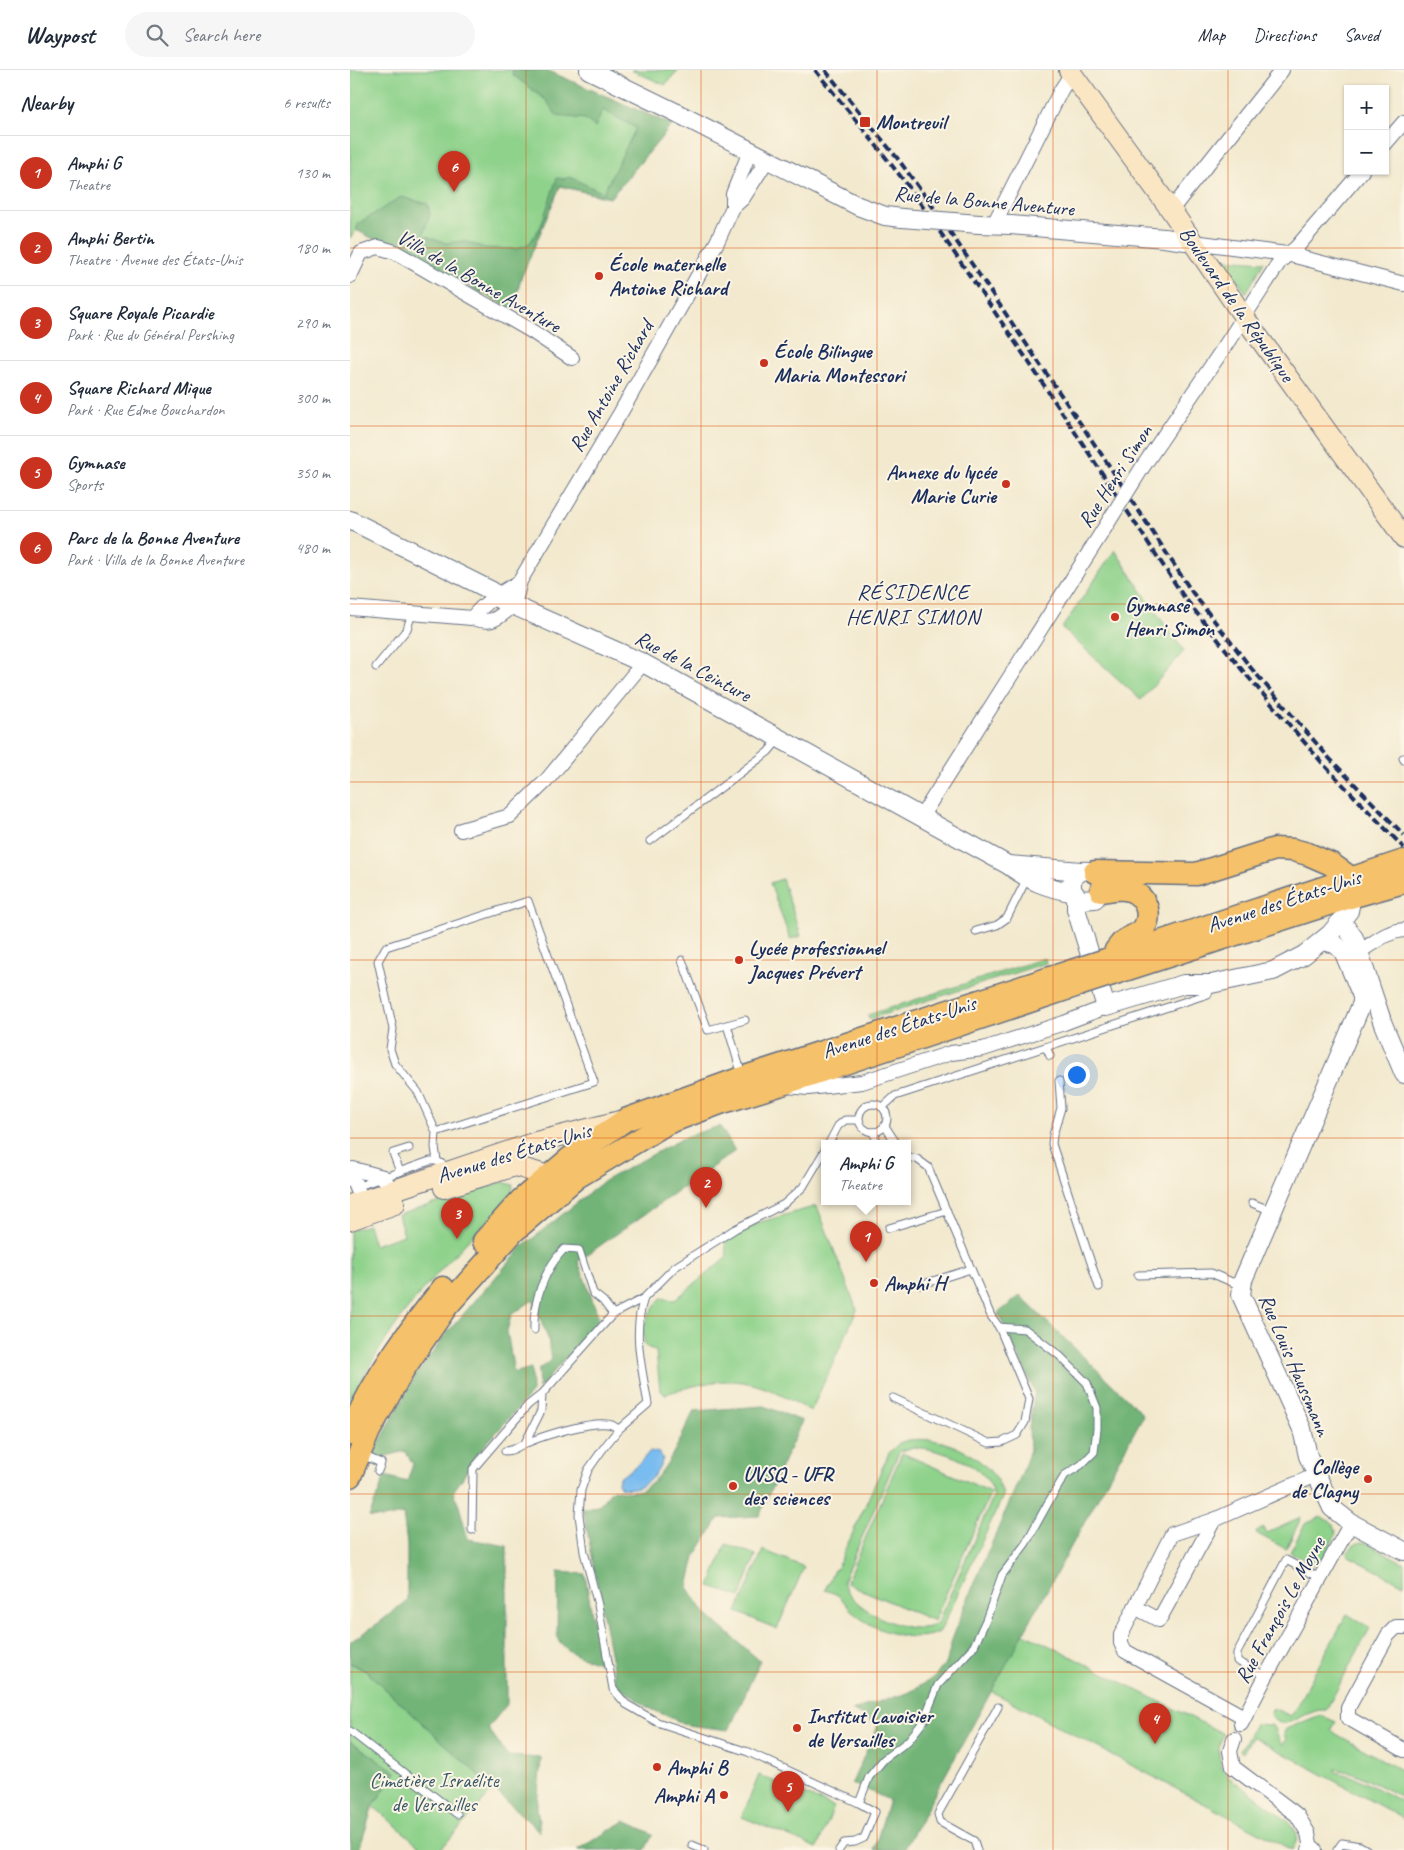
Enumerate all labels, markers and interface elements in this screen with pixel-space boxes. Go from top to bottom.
search box [125,12,475,57]
text: Waypost [25,20,95,50]
icon: search [143,21,171,49]
text: Search here [183,23,260,47]
text: Map [1198,24,1225,46]
text: Directions [1253,24,1316,46]
text: Saved [1344,24,1379,46]
map controls [1344,85,1389,175]
button: + [1344,85,1389,130]
text: Nearby [20,90,73,116]
text: 6 results [283,93,330,113]
place label: Montreuil [876,109,950,135]
marker: Montreuil [858,115,872,129]
button: − [1344,130,1389,175]
text: Amphi G [67,151,121,175]
pin: 6 [438,151,470,192]
text: 1 [32,163,40,183]
text: 130 m [296,163,330,183]
text: Theatre [67,175,110,195]
street label: Rue de la Bonne Aventure [893,180,1076,222]
street label: Boulevard de la République [1174,221,1302,388]
street label: Villa de la Bonne Aventure [393,224,566,339]
text: Amphi Bertin [67,226,154,250]
text: 2 [32,238,40,258]
text: 180 m [296,238,330,258]
text: Theatre · Avenue des États-Unis [67,250,243,270]
place label: École maternelle Antoine Richard [609,251,731,301]
marker: École maternelle Antoine Richard [593,270,605,282]
text: Square Royale Picardie [67,301,213,325]
text: 3 [32,313,40,333]
text: 290 m [296,313,330,333]
street label: Rue Antoine Richard [563,313,661,456]
text: Park · Rue du Général Pershing [67,325,234,345]
place label: École Bilingue Maria Montessori [774,338,908,388]
marker: École Bilingue Maria Montessori [758,357,770,369]
text: Square Richard Mique [67,376,211,400]
text: 4 [32,388,40,408]
text: 300 m [296,388,330,408]
text: Park · Rue Edme Bouchardon [67,400,225,420]
street label: Rue Henri Simon [1072,419,1158,532]
text: Gymnase [67,451,125,475]
place label: Annexe du lycée Marie Curie [886,459,998,509]
text: 5 [33,463,39,483]
text: 350 m [296,463,330,483]
text: Sports [67,475,103,495]
marker: Annexe du lycée Marie Curie [1000,478,1012,490]
text: Parc de la Bonne Aventure [67,526,239,550]
text: 6 [32,538,40,558]
text: 480 m [296,538,330,558]
text: Park · Villa de la Bonne Aventure [67,550,244,570]
district label: RÉSIDENCE HENRI SIMON [846,578,983,631]
place label: Gymnase Henri Simon [1125,592,1216,642]
marker: Gymnase Henri Simon [1109,611,1121,623]
street label: Rue de la Ceinture [631,625,756,708]
street label: Avenue des États-Unis [1204,863,1366,938]
place label: Lycée professionnel Jacques Prévert [747,935,888,985]
marker: Lycée professionnel Jacques Prévert [733,954,745,966]
street label: Avenue des États-Unis [819,989,981,1064]
your location [1064,1062,1090,1088]
street label: Avenue des États-Unis [434,1117,596,1189]
popup [821,1140,911,1205]
text: Amphi G [839,1151,893,1175]
pin: 2 [690,1167,722,1208]
text: Theatre [839,1175,882,1195]
pin: 3 [441,1198,473,1239]
pin: 1 [850,1221,882,1262]
place label: Amphi H [884,1270,950,1296]
marker: Amphi H [868,1277,880,1289]
street label: Rue Louis Haussmann [1253,1290,1337,1442]
place label: Collège de Clagny [1291,1454,1360,1505]
place label: UVSQ - UFR des sciences [743,1461,835,1511]
marker: Collège de Clagny [1362,1473,1374,1485]
marker: UVSQ - UFR des sciences [727,1480,739,1492]
street label: Rue François Le Moyne [1229,1531,1331,1688]
place label: Institut Lavoisier de Versailles [807,1703,935,1753]
pin: 4 [1139,1703,1171,1744]
marker: Institut Lavoisier de Versailles [791,1722,803,1734]
place label: Amphi B [667,1754,730,1780]
marker: Amphi B [651,1761,663,1773]
park label: Cimetière Israélite de Versailles [369,1767,500,1817]
pin: 5 [772,1771,804,1812]
place label: Amphi A [654,1782,715,1808]
marker: Amphi A [718,1789,730,1801]

